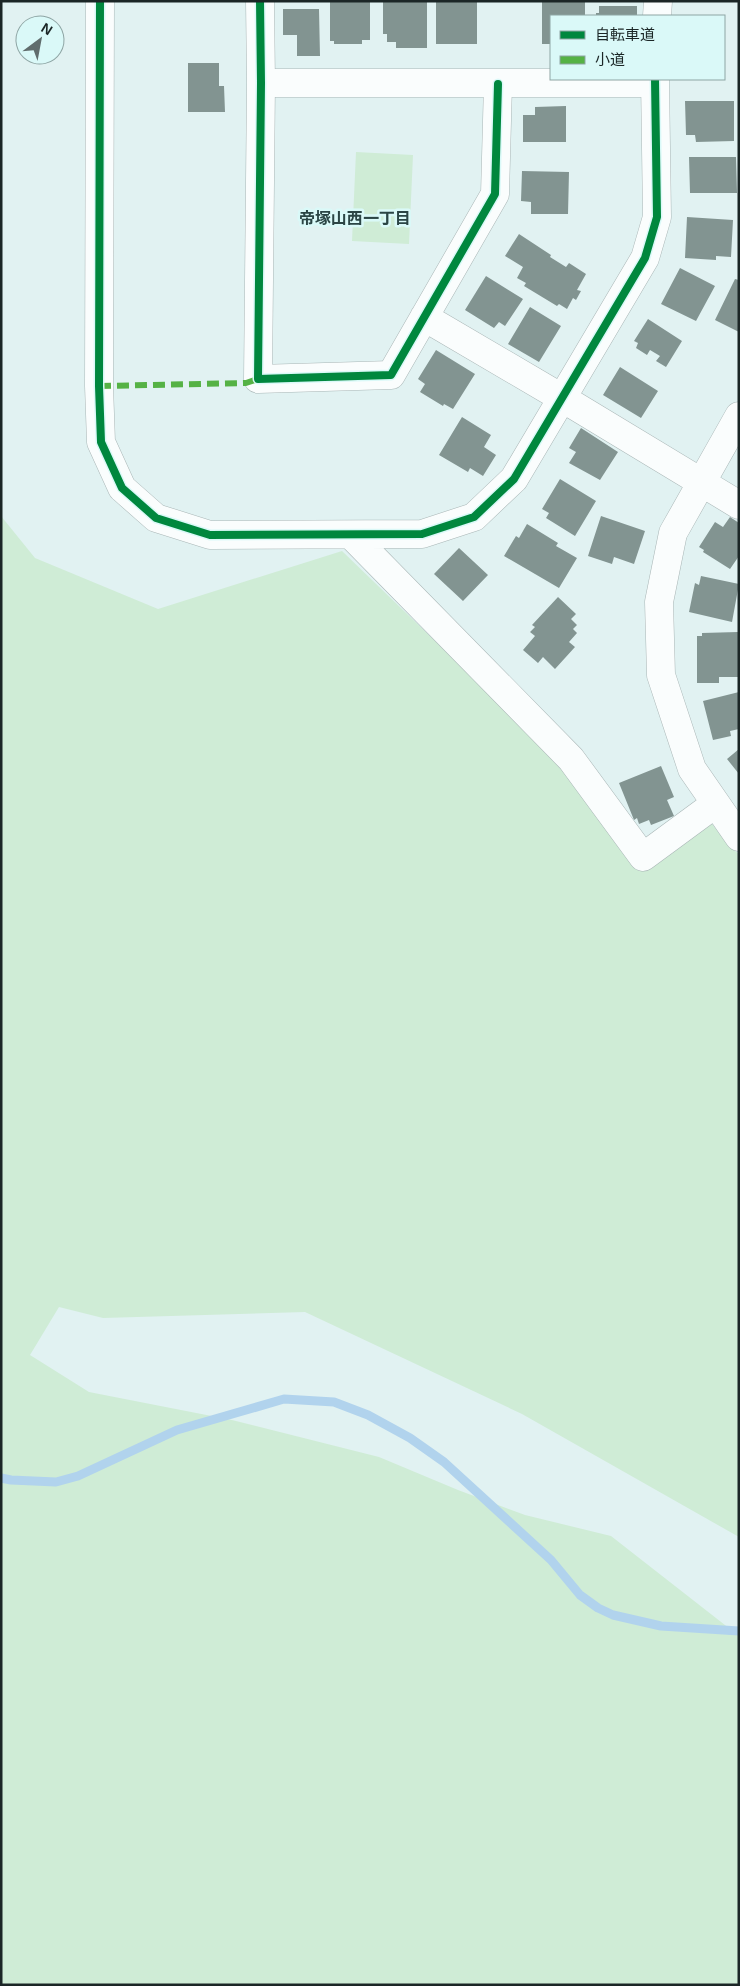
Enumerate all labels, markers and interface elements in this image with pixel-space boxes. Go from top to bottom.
north arrow [15,15,65,65]
legend [550,15,725,80]
text: N [38,20,55,38]
text: 自転車道 [595,26,655,43]
text: 小道 [595,51,625,68]
district label: 帝塚山西一丁目 [299,210,411,227]

